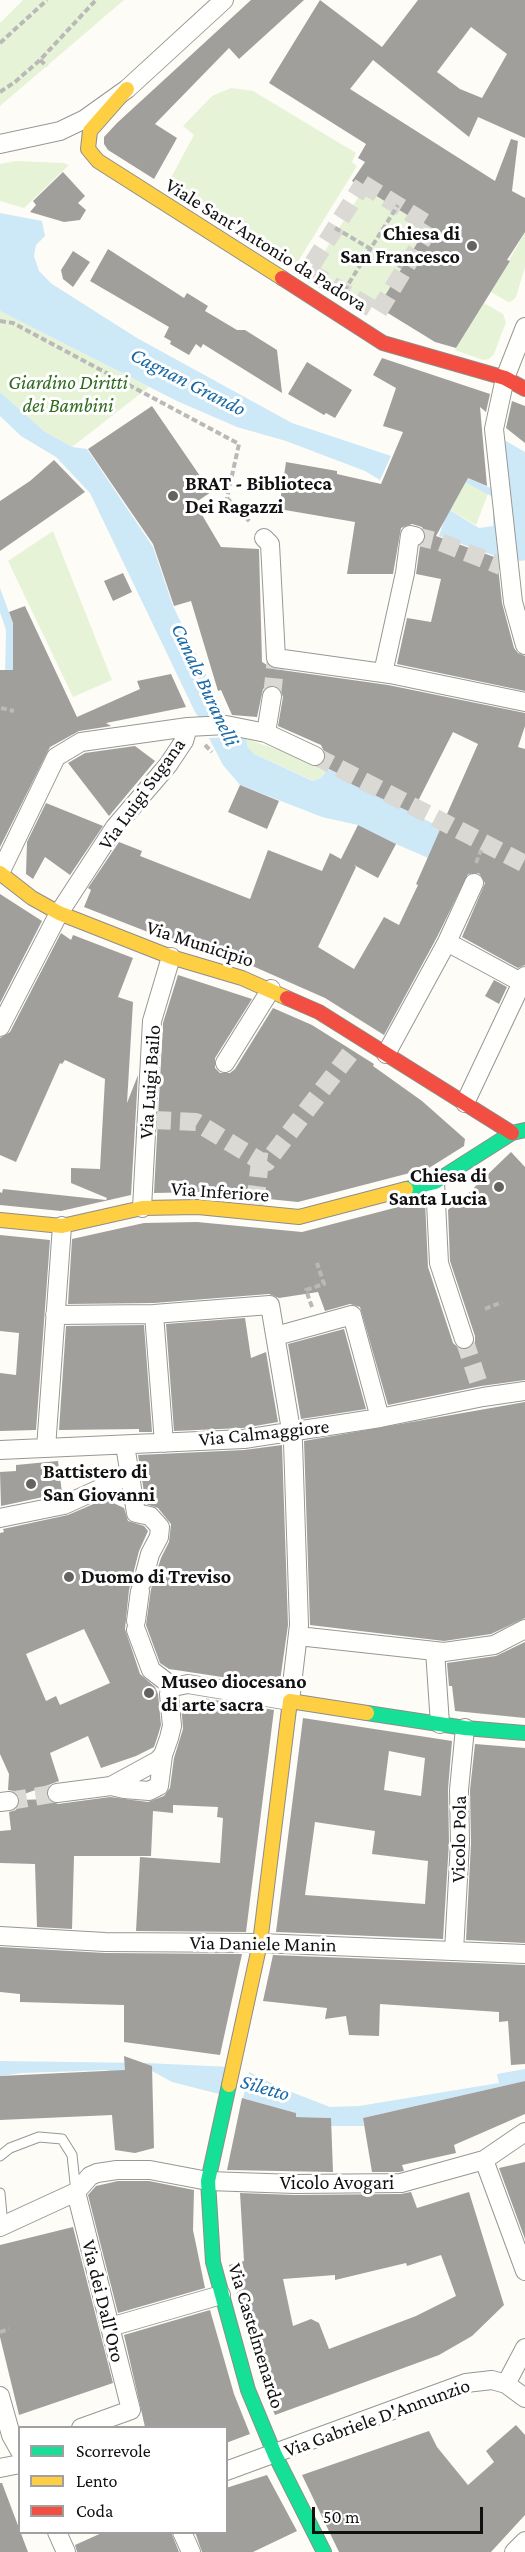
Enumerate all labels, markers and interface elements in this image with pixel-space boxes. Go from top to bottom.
street label: Viale Sant'Antonio da Padova [161,173,371,317]
place label: Chiesa di San Francesco [340,222,460,269]
marker: Chiesa di San Francesco [465,239,479,253]
water label: Cagnan Grando [126,342,250,422]
park label: Giardino Diritti dei Bambini [8,371,128,418]
place label: BRAT - Biblioteca Dei Ragazzi [185,472,332,519]
marker: BRAT - Biblioteca Dei Ragazzi [166,489,180,503]
water label: Canale Buranelli [165,619,245,751]
street label: Via Luigi Sugana [93,733,191,855]
street label: Via Municipio [143,915,257,973]
street label: Via Luigi Bailo [134,1024,166,1140]
place label: Chiesa di Santa Lucia [389,1164,487,1211]
street label: Via Inferiore [170,1177,270,1207]
marker: Chiesa di Santa Lucia [492,1180,506,1194]
street label: Via Calmaggiore [198,1414,330,1452]
place label: Battistero di San Giovanni [43,1460,155,1507]
marker: Battistero di San Giovanni [24,1477,38,1491]
place label: Duomo di Treviso [81,1565,231,1589]
marker: Duomo di Treviso [62,1570,76,1584]
place label: Museo diocesano di arte sacra [161,1670,307,1717]
marker: Museo diocesano di arte sacra [142,1686,156,1700]
street label: Vicolo Pola [446,1795,472,1883]
street label: Via Daniele Manin [189,1931,337,1957]
water label: Siletto [238,2069,292,2107]
street label: Vicolo Avogari [280,2171,394,2195]
street label: Via dei Dall'Oro [76,2237,130,2365]
street label: Via Castelmenardo [222,2260,290,2412]
street label: Via Gabriele D'Annunzio [281,2373,473,2463]
legend [18,2426,228,2534]
text: Scorrevole [76,2441,151,2461]
text: Lento [76,2471,117,2491]
scale bar [315,2495,486,2533]
text: Coda [76,2501,113,2521]
text: 50 m [323,2507,360,2527]

